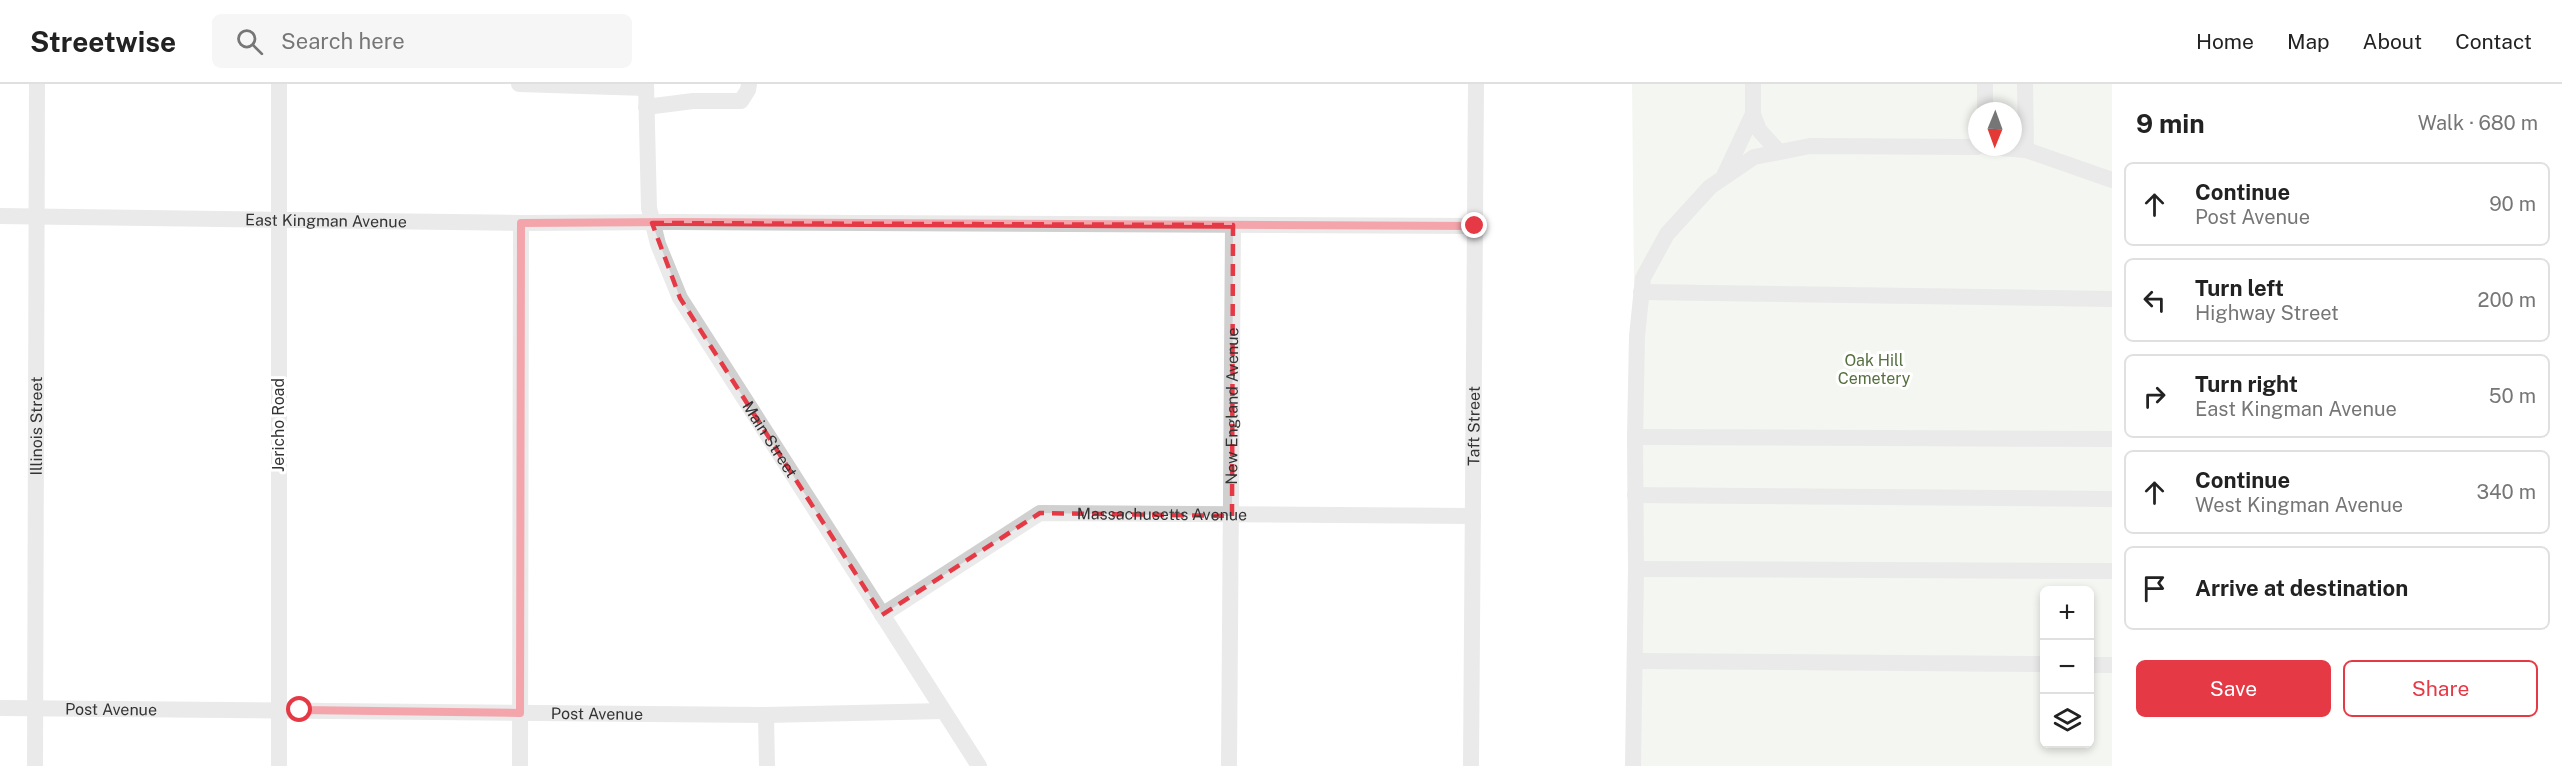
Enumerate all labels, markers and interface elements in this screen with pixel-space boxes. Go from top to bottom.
search box [212,14,632,68]
text: Streetwise [30,25,176,58]
icon: search [233,25,266,58]
text: Search here [281,28,405,54]
text: Home [2196,29,2254,54]
text: Map [2287,29,2330,54]
text: About [2363,29,2422,54]
text: Contact [2455,29,2532,54]
north arrow [1968,102,2022,156]
text: 9 min [2136,108,2205,139]
text: Walk · 680 m [2418,111,2538,135]
text: Continue [2195,179,2290,205]
icon: ahead [2138,188,2171,221]
text: 90 m [2489,192,2536,216]
text: Post Avenue [2195,205,2310,229]
street label: East Kingman Avenue [245,210,407,231]
route end [1461,212,1487,238]
text: Turn left [2195,275,2284,301]
icon: left [2138,284,2171,317]
text: 200 m [2478,288,2536,312]
text: Highway Street [2195,301,2339,325]
street label: New England Avenue [1222,327,1242,485]
park label: Oak Hill Cemetery [1838,351,1911,388]
text: Turn right [2195,371,2298,397]
street label: Illinois Street [26,376,46,476]
street label: Jericho Road [269,378,288,472]
icon: right [2138,380,2171,413]
text: 50 m [2489,384,2536,408]
street label: Taft Street [1464,386,1483,466]
street label: Main Street [739,397,802,481]
text: East Kingman Avenue [2195,397,2397,421]
text: Continue [2195,467,2290,493]
icon: ahead [2138,476,2171,509]
text: 340 m [2476,480,2536,504]
text: West Kingman Avenue [2195,493,2403,517]
street label: Massachusetts Avenue [1077,504,1247,524]
icon: arrive [2138,572,2171,605]
text: Arrive at destination [2195,575,2408,601]
map controls [2040,586,2094,748]
button: + [2040,586,2094,640]
button: − [2040,640,2094,694]
button: Save [2136,660,2331,717]
button: Share [2343,660,2538,717]
button: layers [2040,694,2094,748]
route start [286,696,312,722]
street label: Post Avenue [65,699,157,719]
street label: Post Avenue [551,704,643,723]

